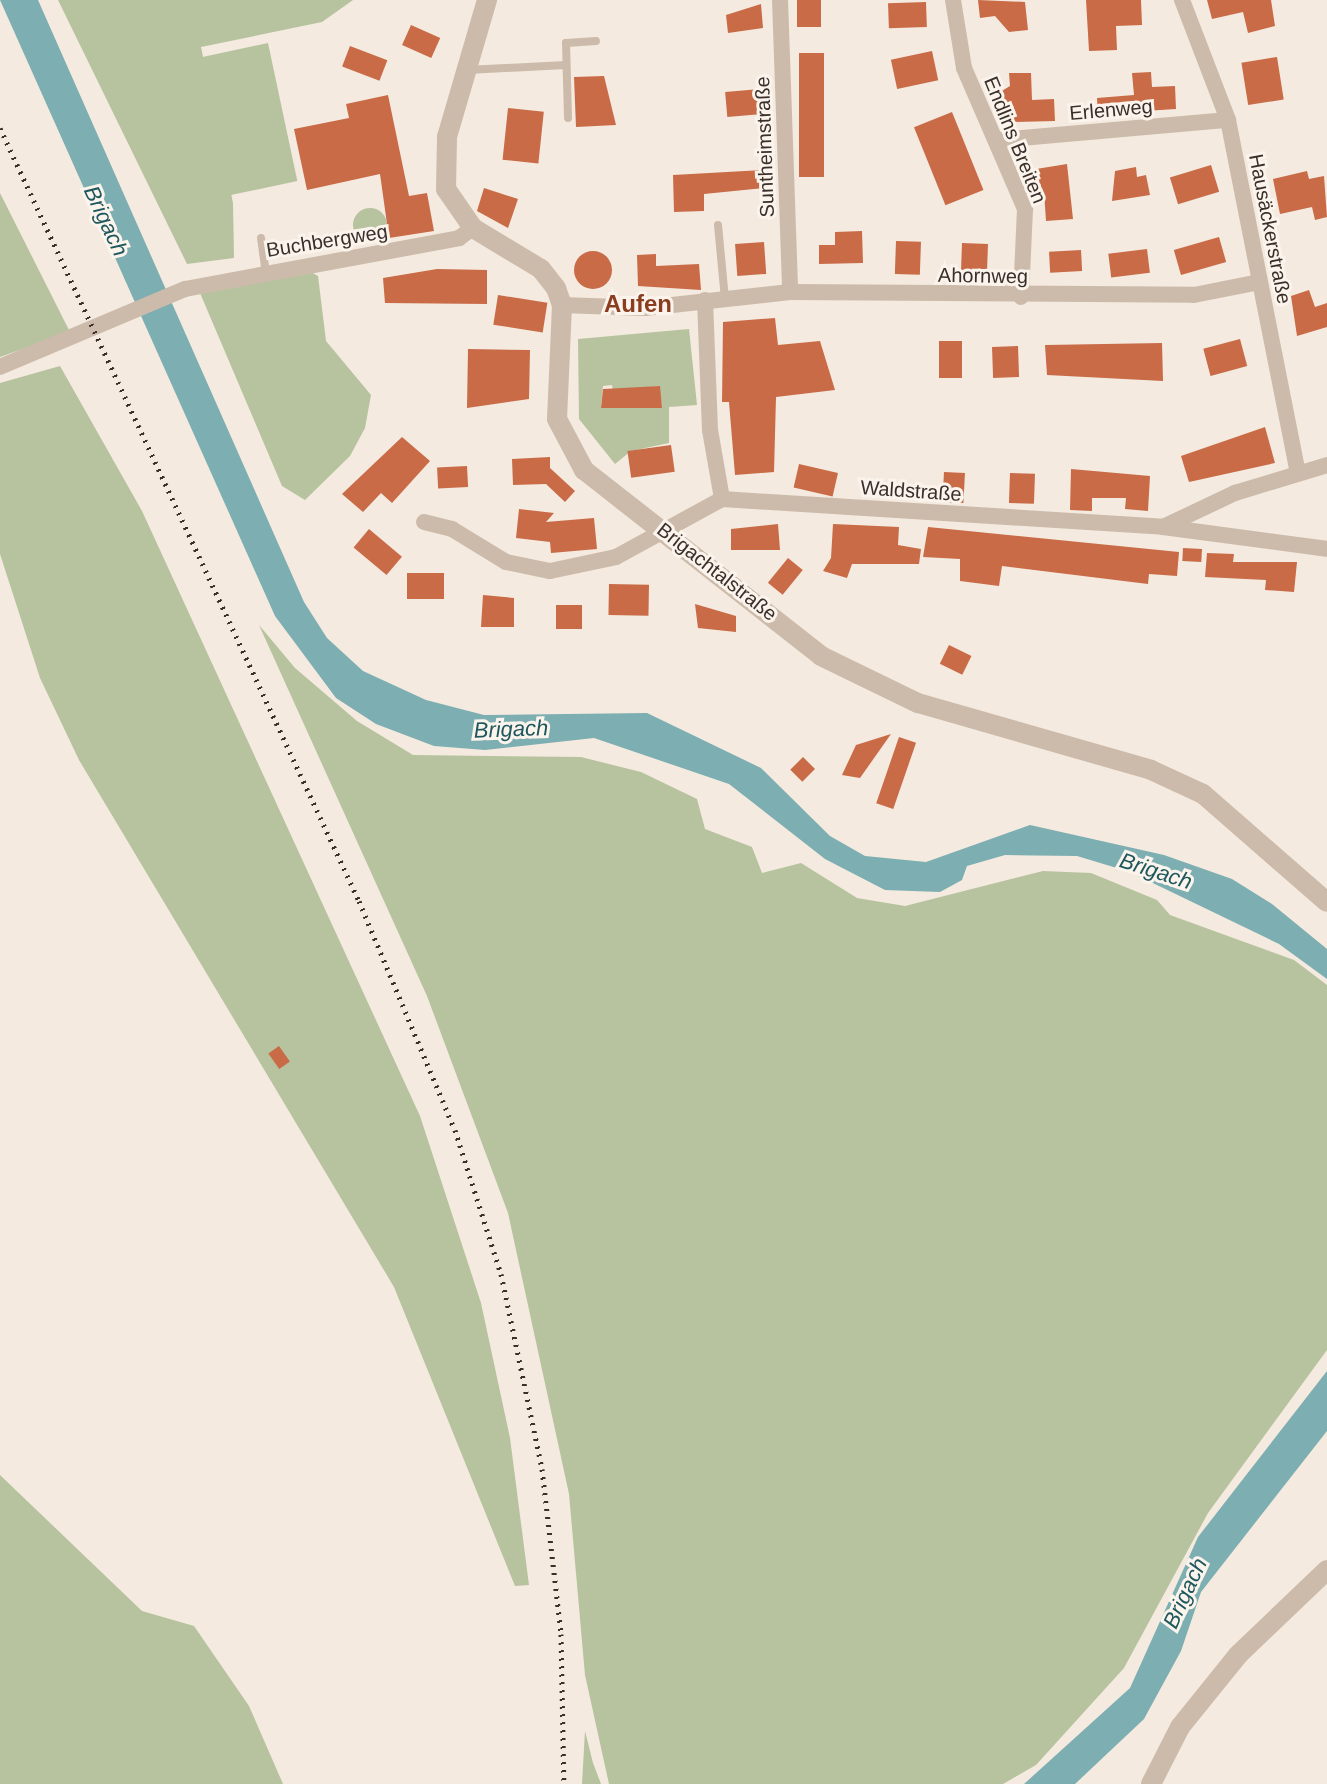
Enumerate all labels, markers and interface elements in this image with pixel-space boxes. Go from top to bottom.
street label: Endlins Breiten [979,73,1051,207]
street label: Suntheimstraße [751,76,779,218]
street label: Erlenweg [1068,94,1154,126]
street label: Hausäckerstraße [1244,152,1296,306]
water label: Brigach [78,182,134,260]
street label: Buchbergweg [265,220,389,262]
street label: Ahornweg [938,263,1028,289]
district label: Aufen [604,290,672,318]
street label: Waldstraße [860,475,962,507]
street label: Brigachtalstraße [652,518,782,626]
water label: Brigach [473,715,549,743]
water label: Brigach [1116,847,1196,895]
water label: Brigach [1157,1554,1213,1632]

